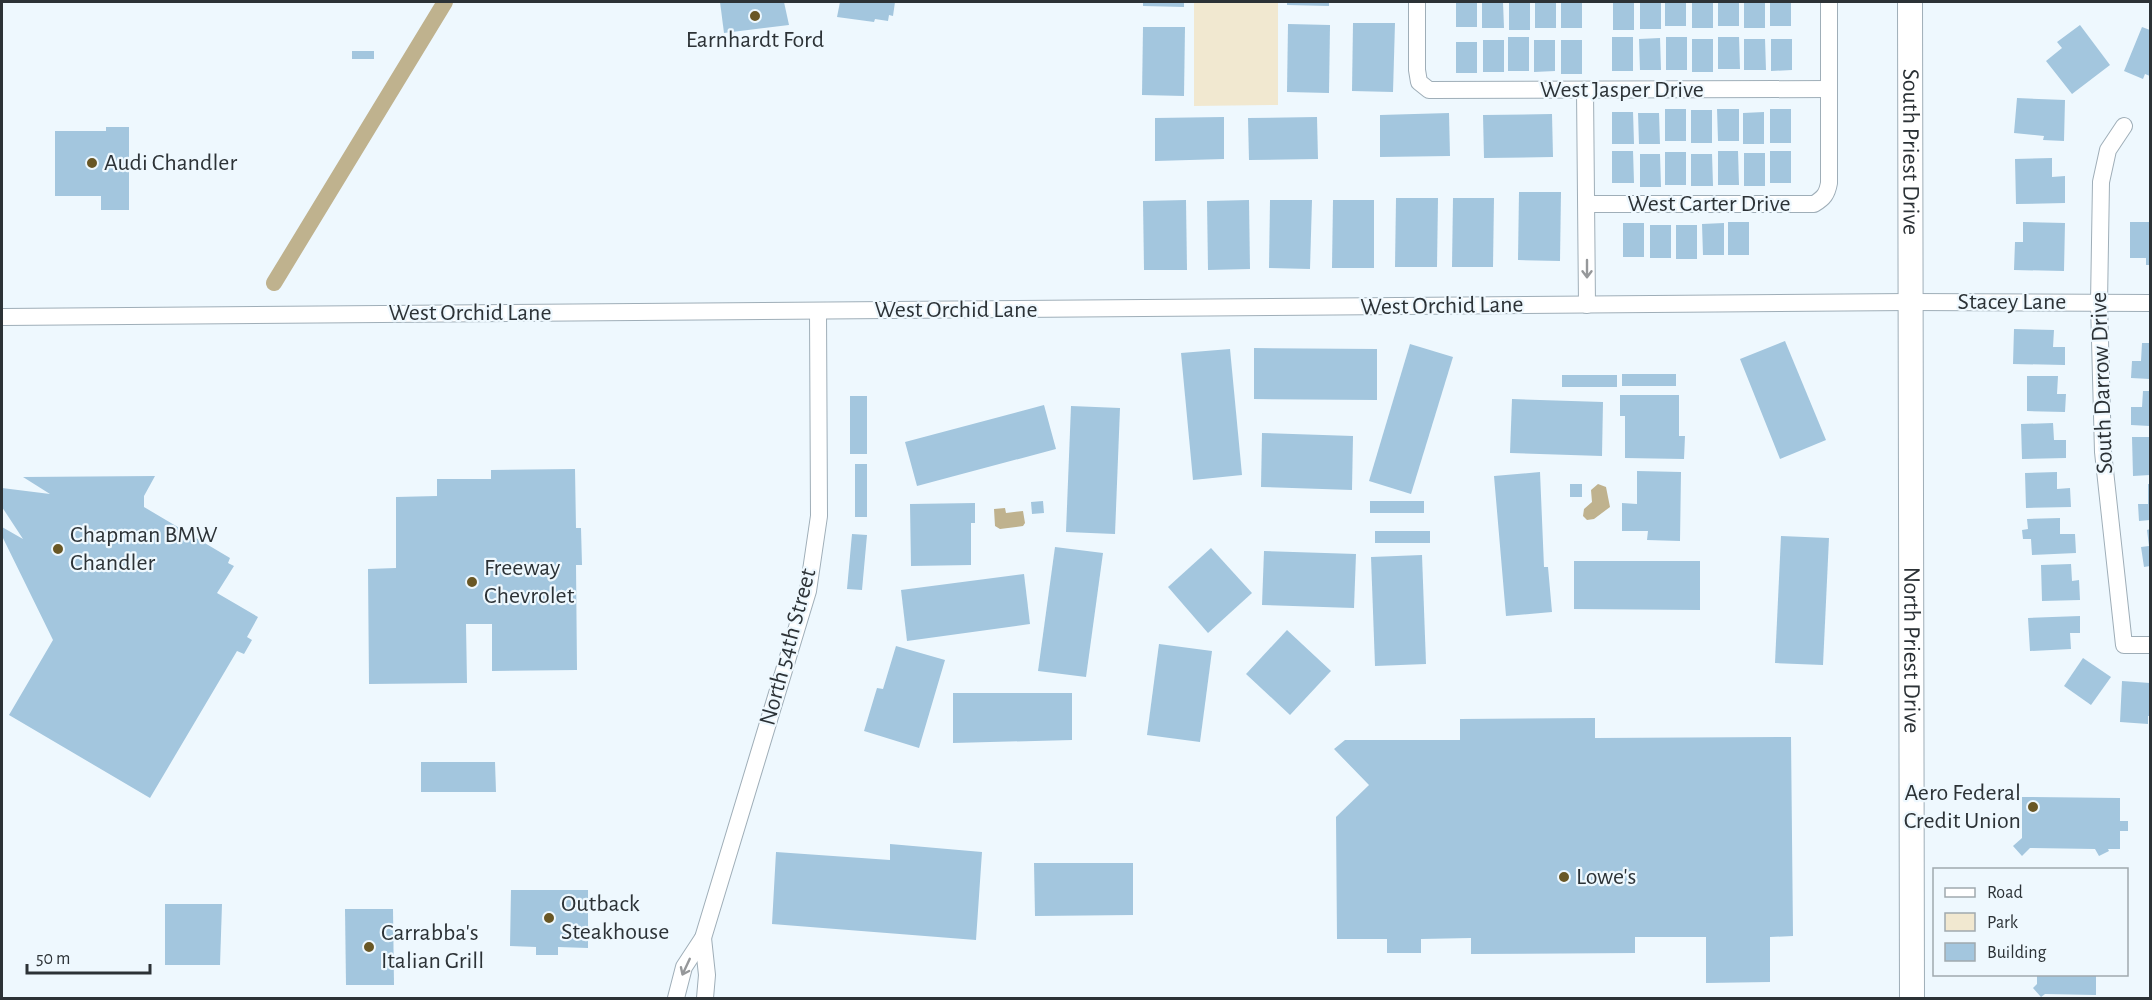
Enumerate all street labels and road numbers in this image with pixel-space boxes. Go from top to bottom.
street label: South Priest Drive [1898,69,1922,235]
street label: West Jasper Drive [1540,78,1704,102]
street label: West Carter Drive [1627,192,1791,216]
street label: Stacey Lane [1958,290,2066,314]
street label: South Darrow Drive [2087,291,2117,475]
street label: West Orchid Lane [1360,293,1524,319]
street label: West Orchid Lane [874,298,1038,322]
street label: West Orchid Lane [388,301,552,325]
street label: North 54th Street [756,566,821,728]
street label: North Priest Drive [1899,567,1923,733]

